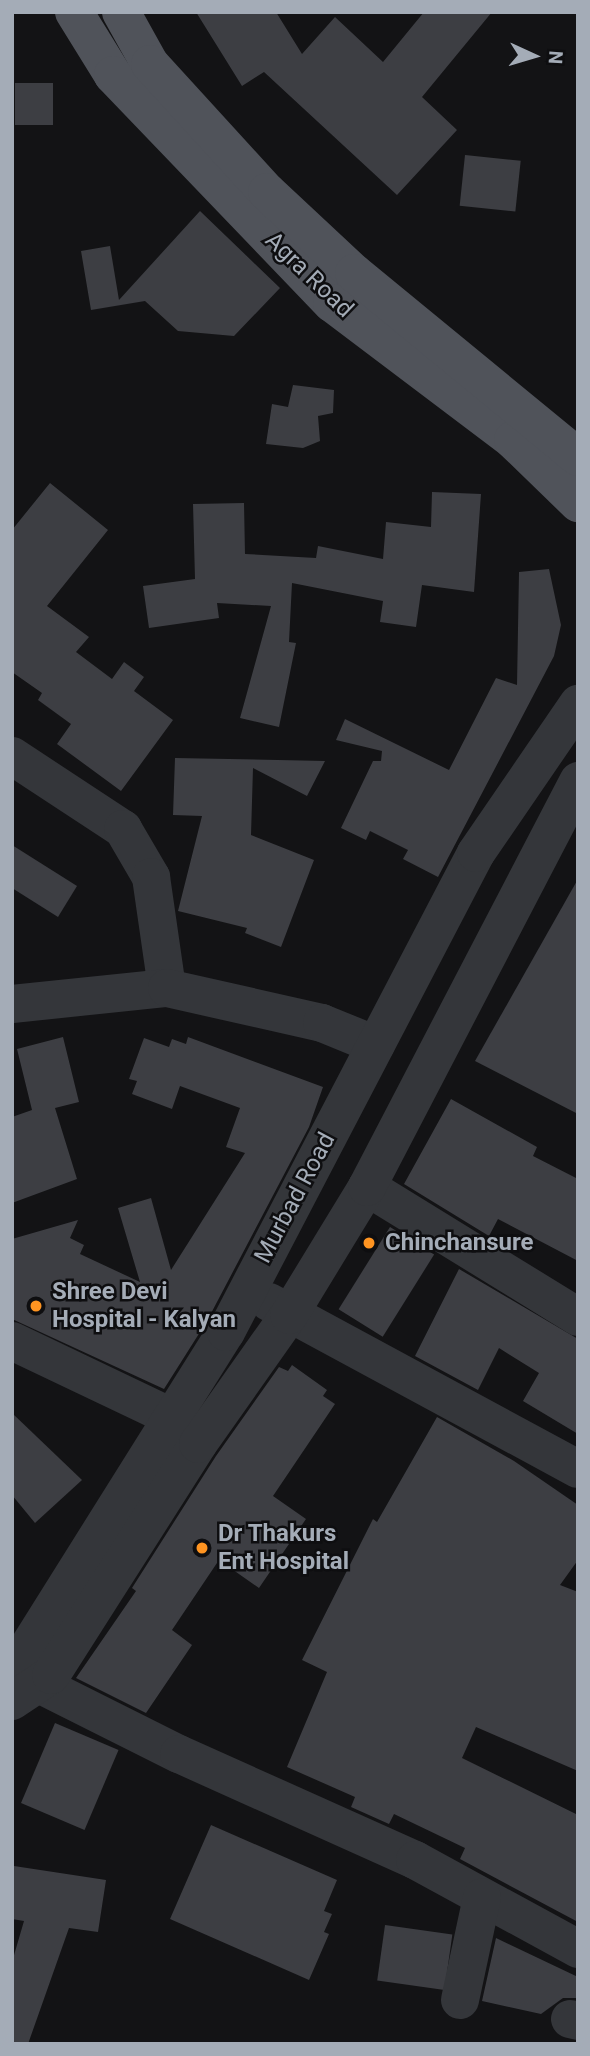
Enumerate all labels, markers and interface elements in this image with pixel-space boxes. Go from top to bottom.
north arrow [499,21,569,91]
text: N [544,50,567,65]
street label: Agra Road [259,226,359,324]
street label: Murbad Road [249,1128,341,1268]
place label: Chinchansure [385,1229,533,1257]
marker: Chinchansure [359,1233,379,1253]
place label: Shree Devi Hospital - Kalyan [52,1278,236,1334]
marker: Shree Devi Hospital - Kalyan [26,1296,46,1316]
place label: Dr Thakurs Ent Hospital [218,1520,349,1576]
marker: Dr Thakurs Ent Hospital [192,1538,212,1558]

